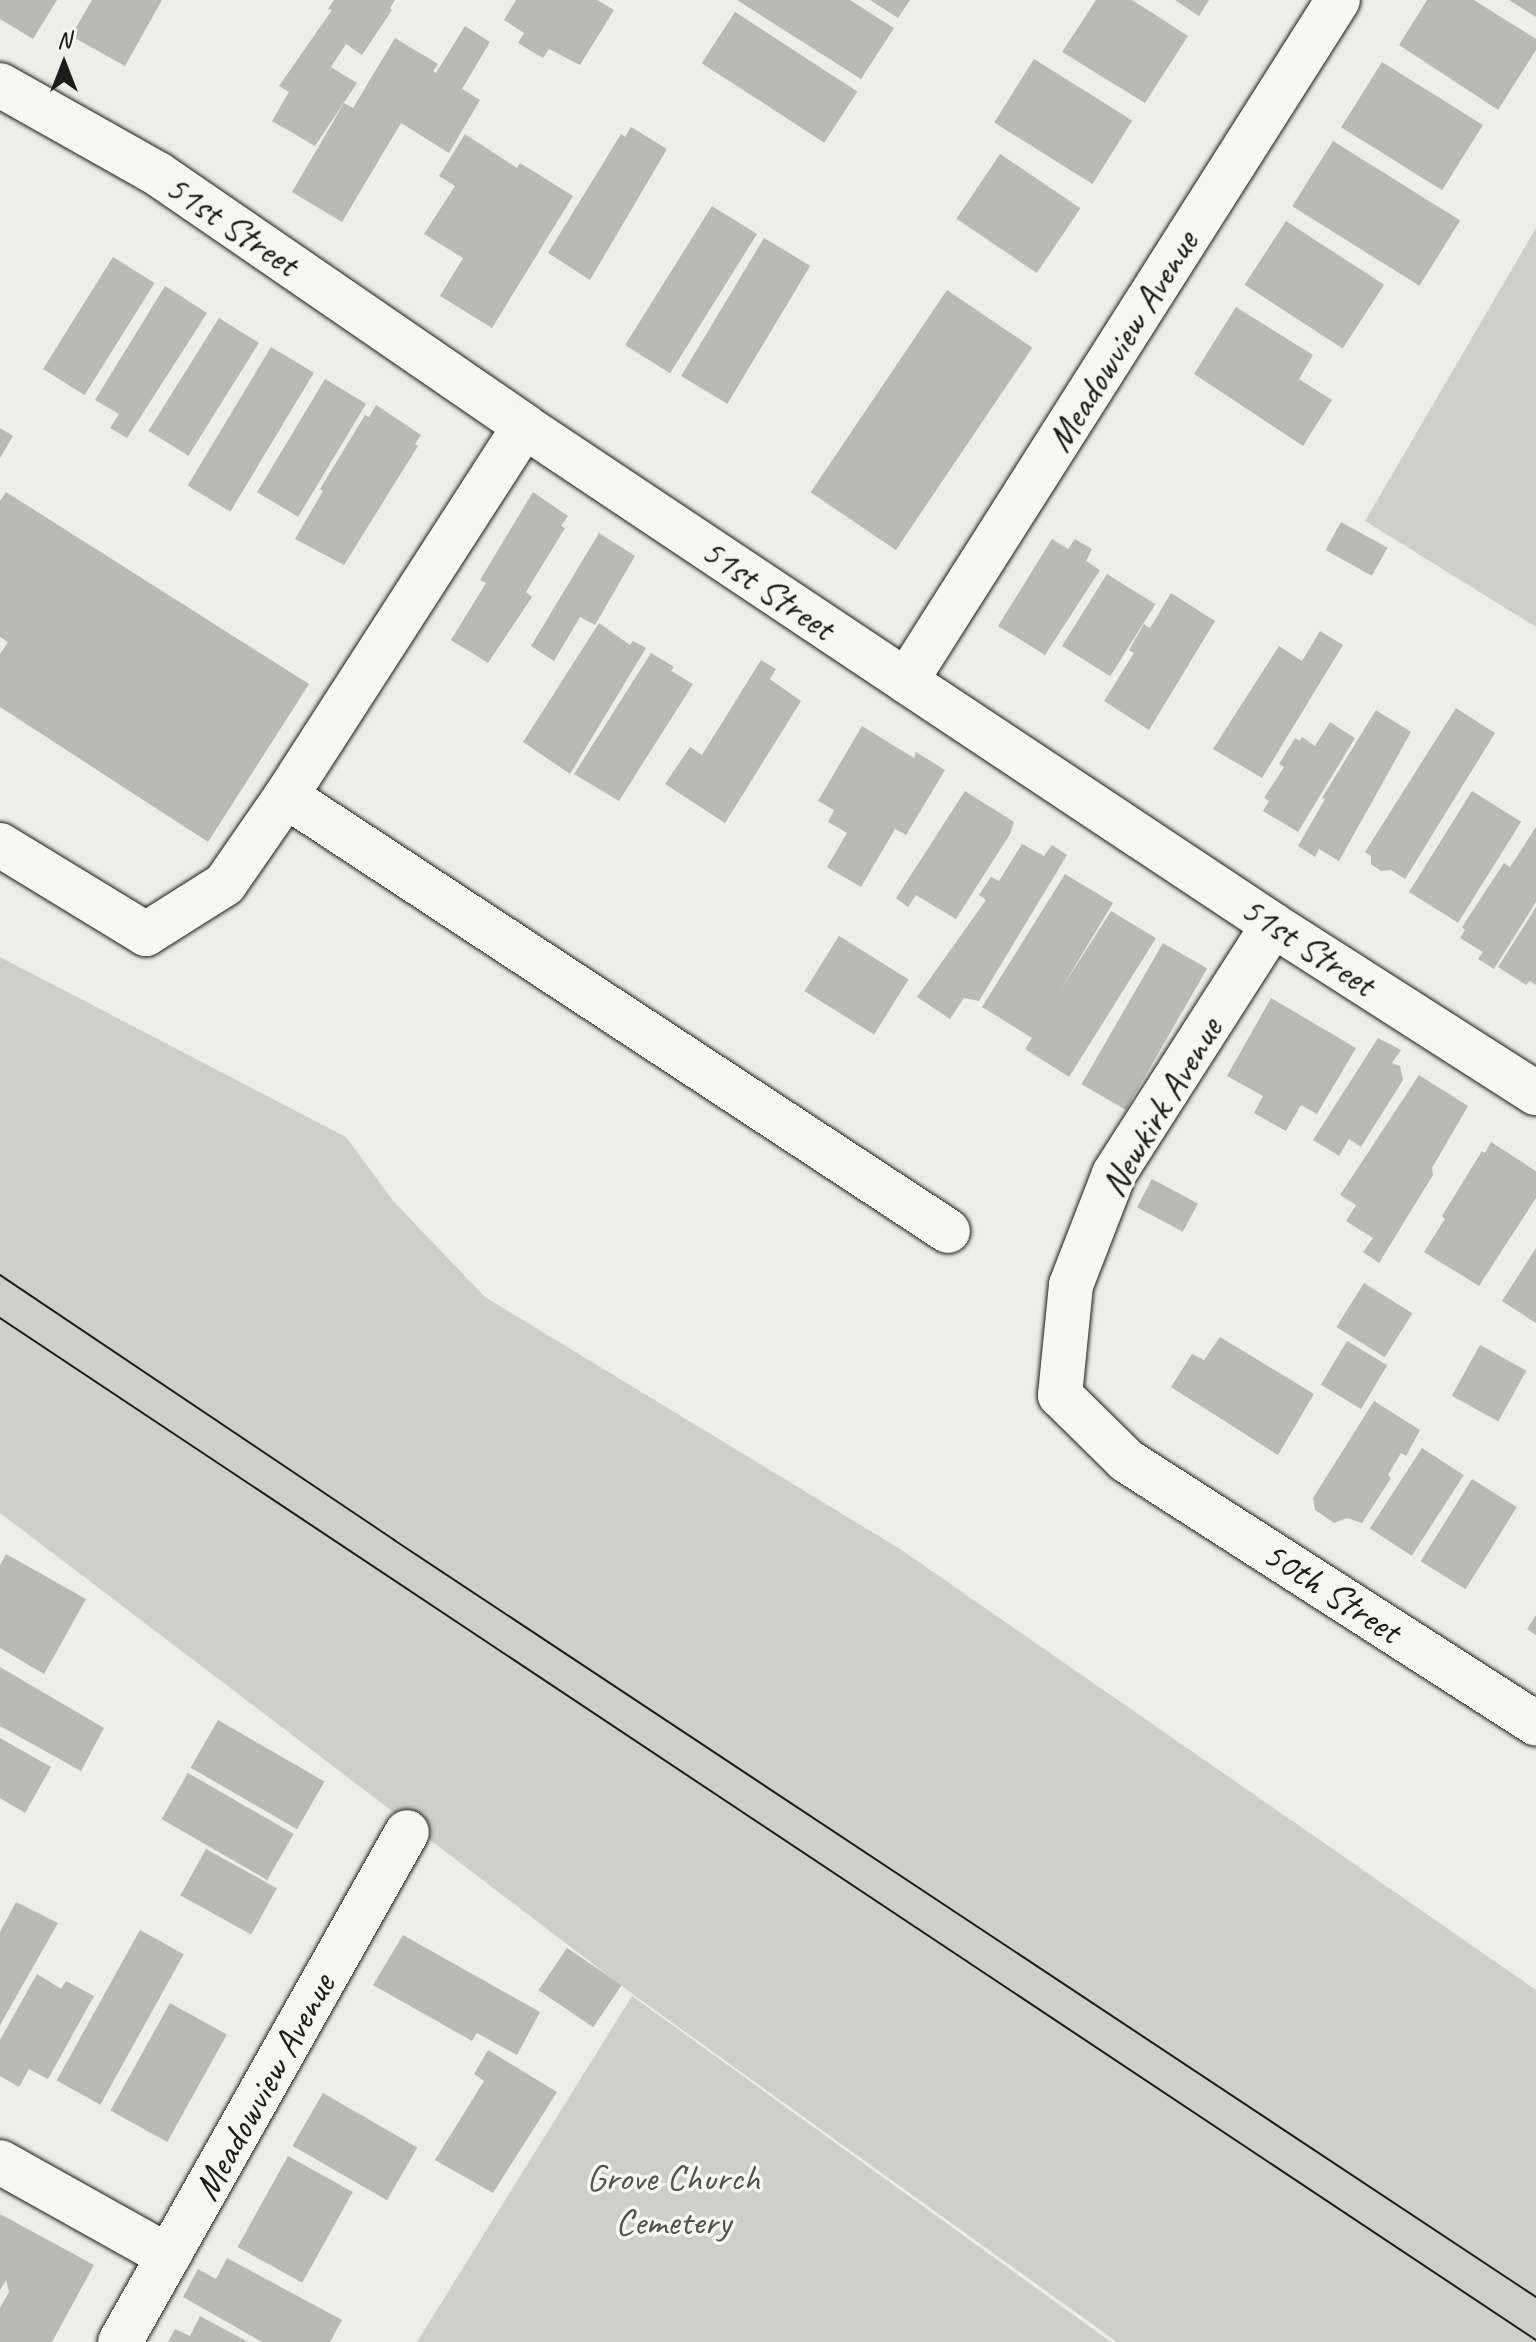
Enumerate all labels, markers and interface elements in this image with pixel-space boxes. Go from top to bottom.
north arrow [24,24,104,104]
text: N [57,26,71,54]
street label: 51st Street [156,164,308,286]
street label: Meadowview Avenue [1036,222,1208,460]
street label: 51st Street [692,528,844,650]
street label: 51st Street [1232,886,1384,1006]
street label: Newkirk Avenue [1090,1009,1232,1205]
street label: 50th Street [1254,1530,1410,1654]
street label: Meadowview Avenue [183,1966,345,2208]
park label: Grove Church Cemetery [586,2155,760,2244]

